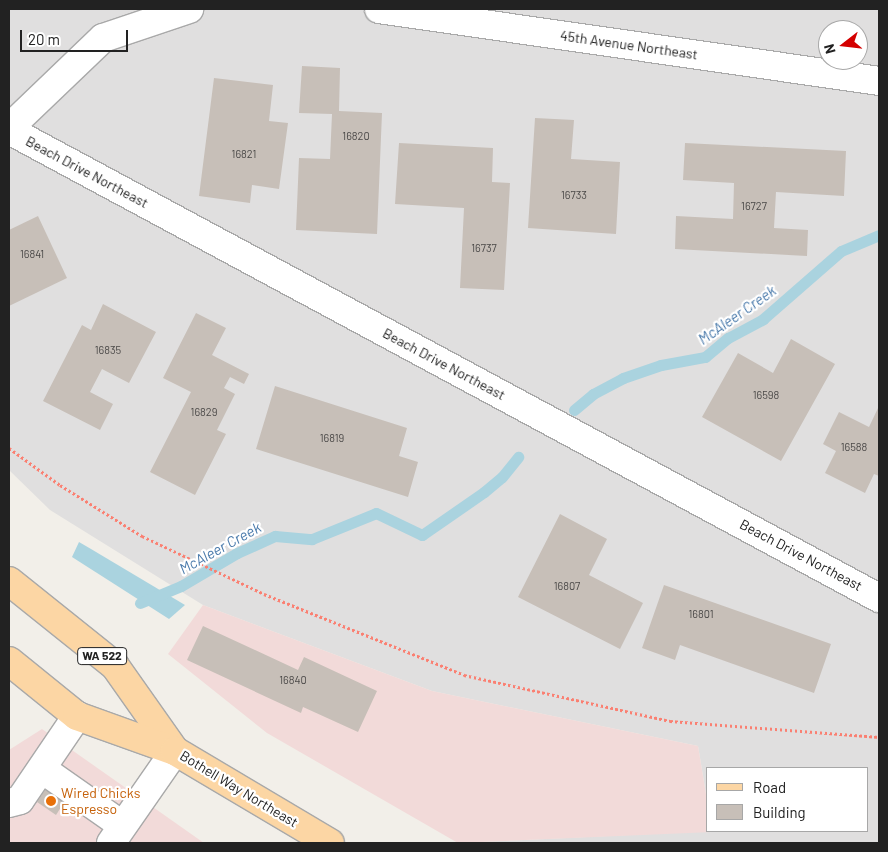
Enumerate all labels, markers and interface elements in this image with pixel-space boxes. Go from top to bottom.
scale bar [22,20,130,52]
north arrow [818,20,868,70]
street label: 45th Avenue Northeast [559,27,699,63]
text: 20 m [28,30,60,48]
text: N [820,42,839,56]
house number: 16820 [342,129,370,143]
street label: Beach Drive Northeast [23,133,151,211]
house number: 16821 [232,147,256,161]
house number: 16733 [561,188,587,202]
house number: 16727 [741,199,767,213]
house number: 16737 [471,241,497,255]
house number: 16841 [20,247,44,261]
water label: McAleer Creek [695,282,779,348]
street label: Beach Drive Northeast [380,325,508,403]
house number: 16835 [95,343,121,357]
house number: 16598 [753,388,779,402]
house number: 16829 [191,405,217,419]
house number: 16819 [320,431,344,445]
house number: 16588 [841,440,867,454]
street label: Beach Drive Northeast [737,516,865,594]
water label: McAleer Creek [176,518,264,578]
house number: 16807 [554,579,580,593]
house number: 16801 [688,607,714,621]
road number: WA 522 [77,646,127,666]
house number: 16840 [279,673,307,687]
street label: Bothell Way Northeast [177,747,301,831]
legend [706,767,868,832]
text: Road [753,778,786,796]
place label: Wired Chicks Espresso [61,785,140,818]
marker: Wired Chicks Espresso [45,795,57,807]
text: Building [753,803,806,821]

